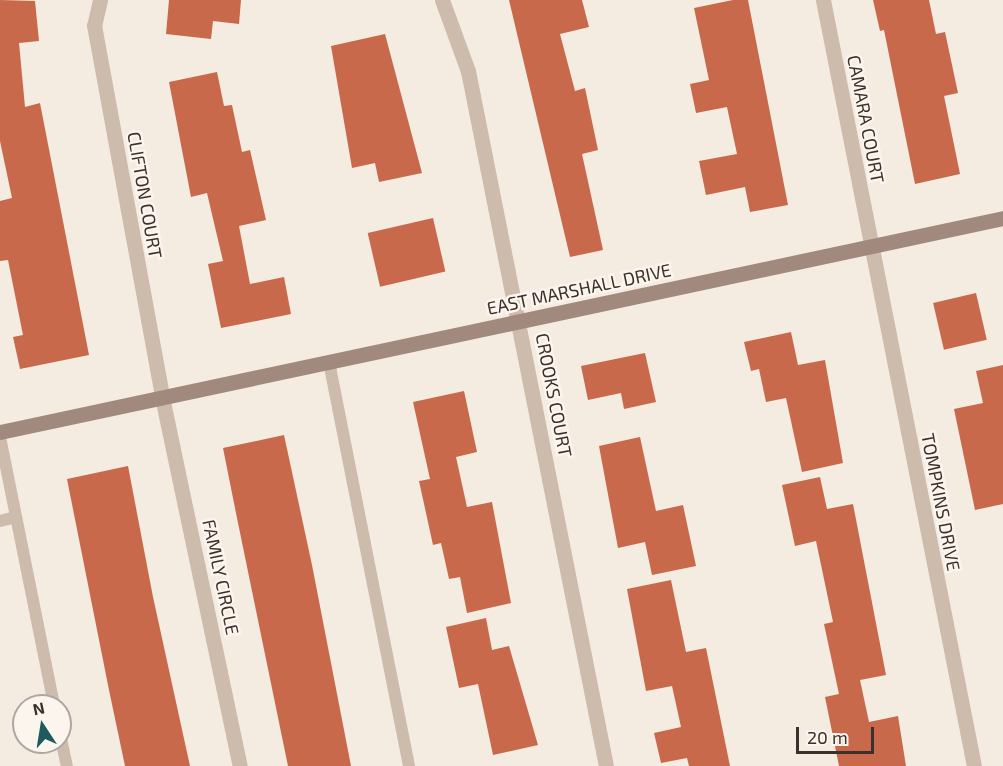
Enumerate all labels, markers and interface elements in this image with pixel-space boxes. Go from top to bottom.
street label: CAMARA COURT [843,53,889,185]
street label: CLIFTON COURT [123,130,167,260]
street label: EAST MARSHALL DRIVE [485,259,673,319]
street label: CROOKS COURT [531,331,577,459]
street label: TOMPKINS DRIVE [917,431,965,573]
street label: FAMILY CIRCLE [198,517,244,637]
north arrow [12,694,72,754]
text: N [31,697,46,718]
scale bar [799,715,877,753]
text: 20 m [807,726,848,748]

